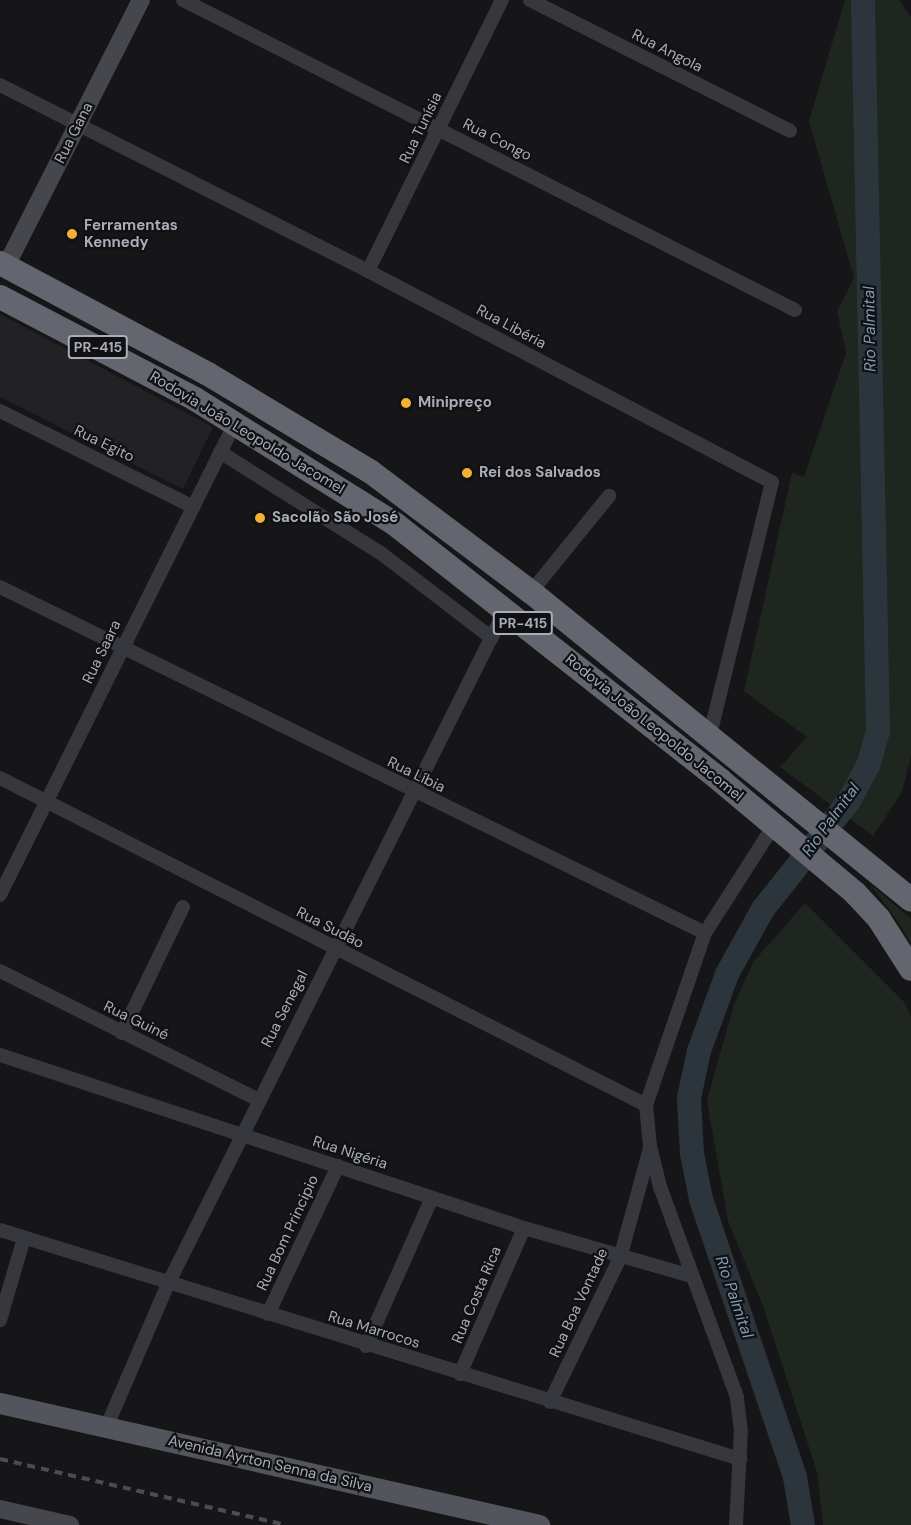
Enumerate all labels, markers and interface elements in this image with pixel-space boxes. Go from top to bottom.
street label: Rua Angola [629,26,705,76]
street label: Rua Tunísia [396,89,446,167]
street label: Rua Gana [51,100,97,166]
street label: Rua Congo [460,115,534,165]
place label: Ferramentas Kennedy [84,216,178,251]
marker: Ferramentas Kennedy [65,227,79,241]
water label: Rio Palmital [860,286,880,372]
street label: Rua Libéria [473,301,549,353]
road number: PR-415 [66,336,130,358]
street label: Rodovia João Leopoldo Jacomel [146,368,348,498]
place label: Minipreço [418,394,492,412]
marker: Minipreço [399,396,413,410]
street label: Rua Egito [71,422,137,466]
place label: Rei dos Salvados [479,464,601,482]
marker: Rei dos Salvados [460,466,474,480]
place label: Sacolão São José [272,509,398,527]
marker: Sacolão São José [253,511,267,525]
road number: PR-415 [492,612,554,634]
street label: Rua Saara [79,617,125,687]
street label: Rodovia João Leopoldo Jacomel [561,651,747,805]
street label: Rua Líbia [384,753,448,797]
water label: Rio Palmital [798,780,864,860]
street label: Rua Sudão [293,903,367,953]
street label: Rua Senegal [258,968,312,1050]
street label: Rua Guiné [100,997,172,1045]
street label: Rua Nigéria [310,1132,390,1174]
street label: Rua Bom Principio [253,1172,323,1294]
street label: Rua Costa Rica [448,1244,506,1346]
street label: Rua Boa Vontade [546,1246,612,1360]
water label: Rio Palmital [711,1253,757,1341]
street label: Rua Marrocos [326,1307,422,1353]
street label: Avenida Ayrton Senna da Silva [166,1432,374,1496]

